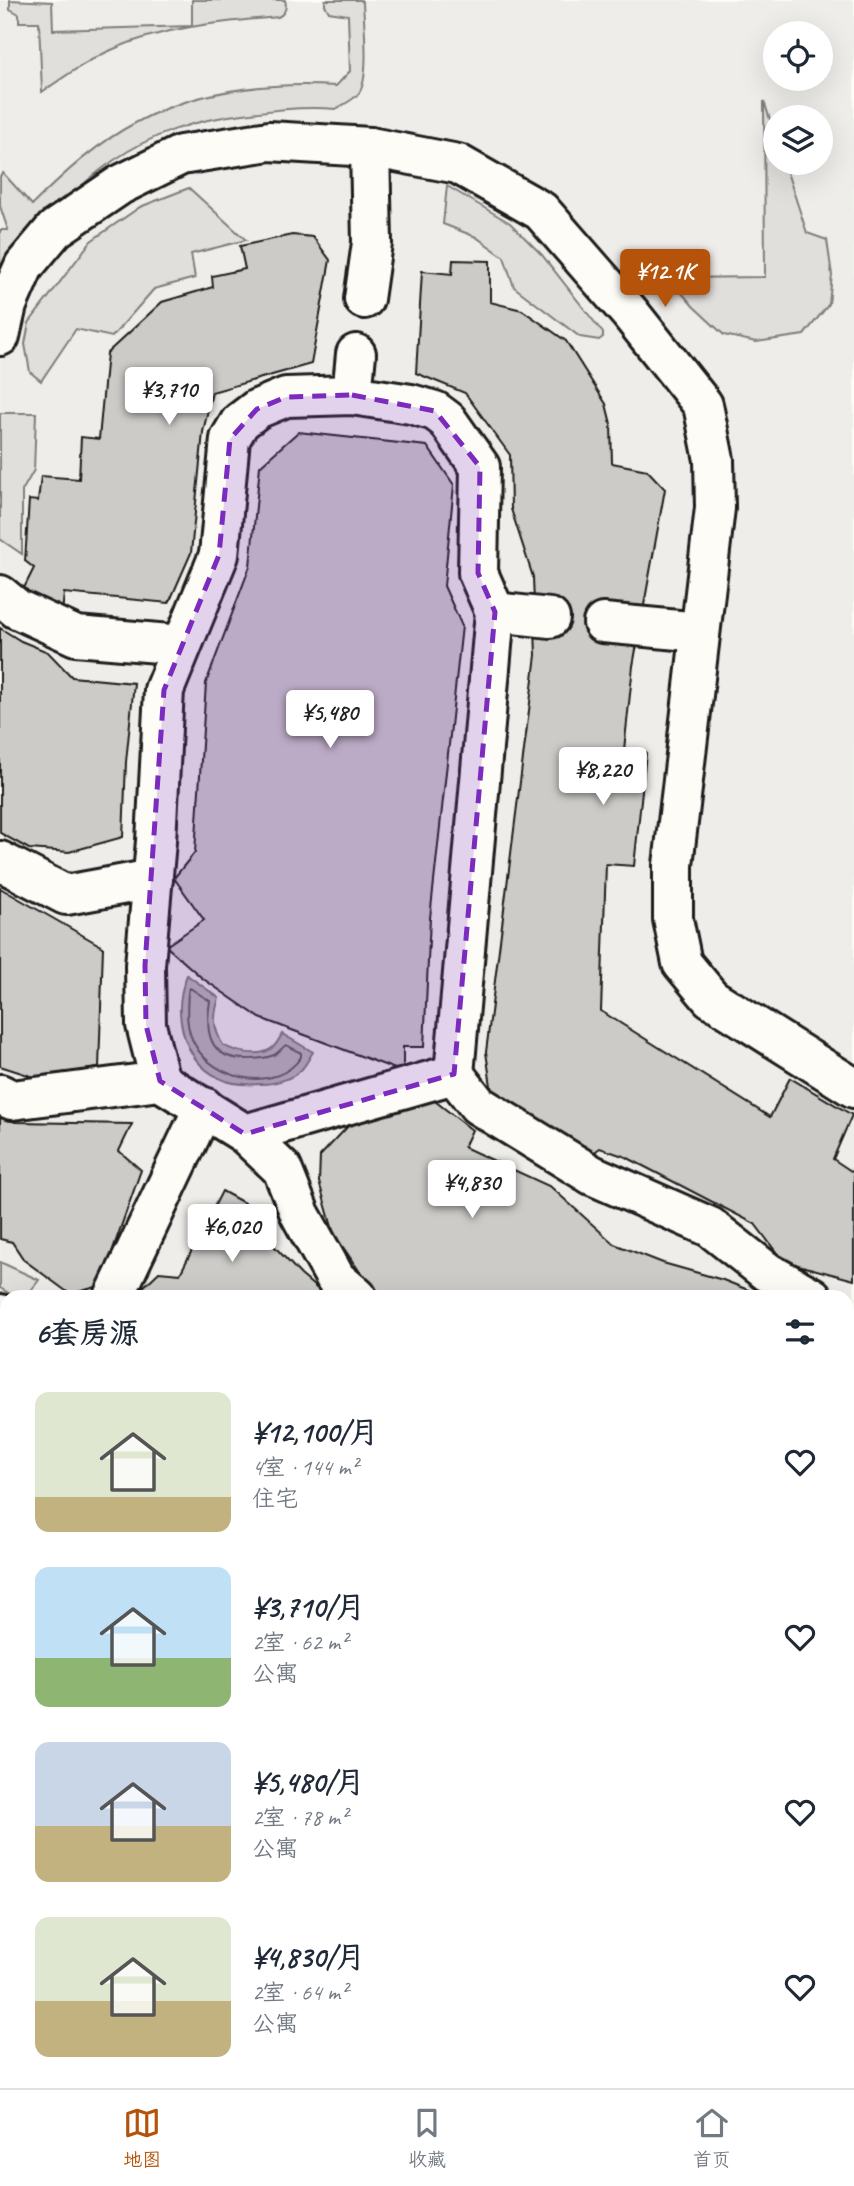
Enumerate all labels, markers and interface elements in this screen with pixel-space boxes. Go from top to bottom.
map controls [763,21,833,175]
button: locate [763,21,833,91]
button: layers [763,105,833,175]
pin: ¥12.1K [608,250,722,309]
text: ¥12.1K [636,257,694,286]
pin: ¥3,710 [112,368,226,427]
text: ¥3,710 [141,375,197,404]
pin: ¥5,480 [273,690,387,750]
text: ¥5,480 [302,698,358,727]
pin: ¥8,220 [546,748,660,807]
text: ¥8,220 [575,755,631,784]
pin: ¥4,830 [415,1160,529,1220]
text: ¥4,830 [444,1168,500,1197]
pin: ¥6,020 [175,1204,289,1264]
text: ¥6,020 [204,1212,260,1241]
icon: filters [781,1313,819,1351]
text: 6套房源 [35,1314,139,1352]
text: ¥12,100/月 [252,1413,379,1451]
icon: home [91,1420,175,1504]
icon: heart [781,1443,819,1481]
text: 4室 · 144 m² [252,1453,358,1482]
text: 住宅 [252,1484,298,1513]
text: ¥3,710/月 [252,1588,365,1626]
icon: home [91,1595,175,1679]
icon: heart [781,1618,819,1656]
text: 2室 · 62 m² [252,1628,347,1657]
text: 公寓 [252,1659,298,1688]
text: ¥5,480/月 [252,1763,365,1801]
icon: home [91,1770,175,1854]
icon: heart [781,1793,819,1831]
text: 2室 · 78 m² [252,1803,347,1832]
text: 公寓 [252,1834,298,1863]
text: ¥4,830/月 [252,1938,365,1976]
icon: home [91,1945,175,2029]
icon: heart [781,1968,819,2006]
text: 2室 · 64 m² [252,1978,347,2007]
text: 公寓 [252,2009,298,2038]
tab: 地图 [123,2104,161,2172]
tab: 收藏 [408,2104,446,2172]
tab: 首页 [693,2104,731,2172]

